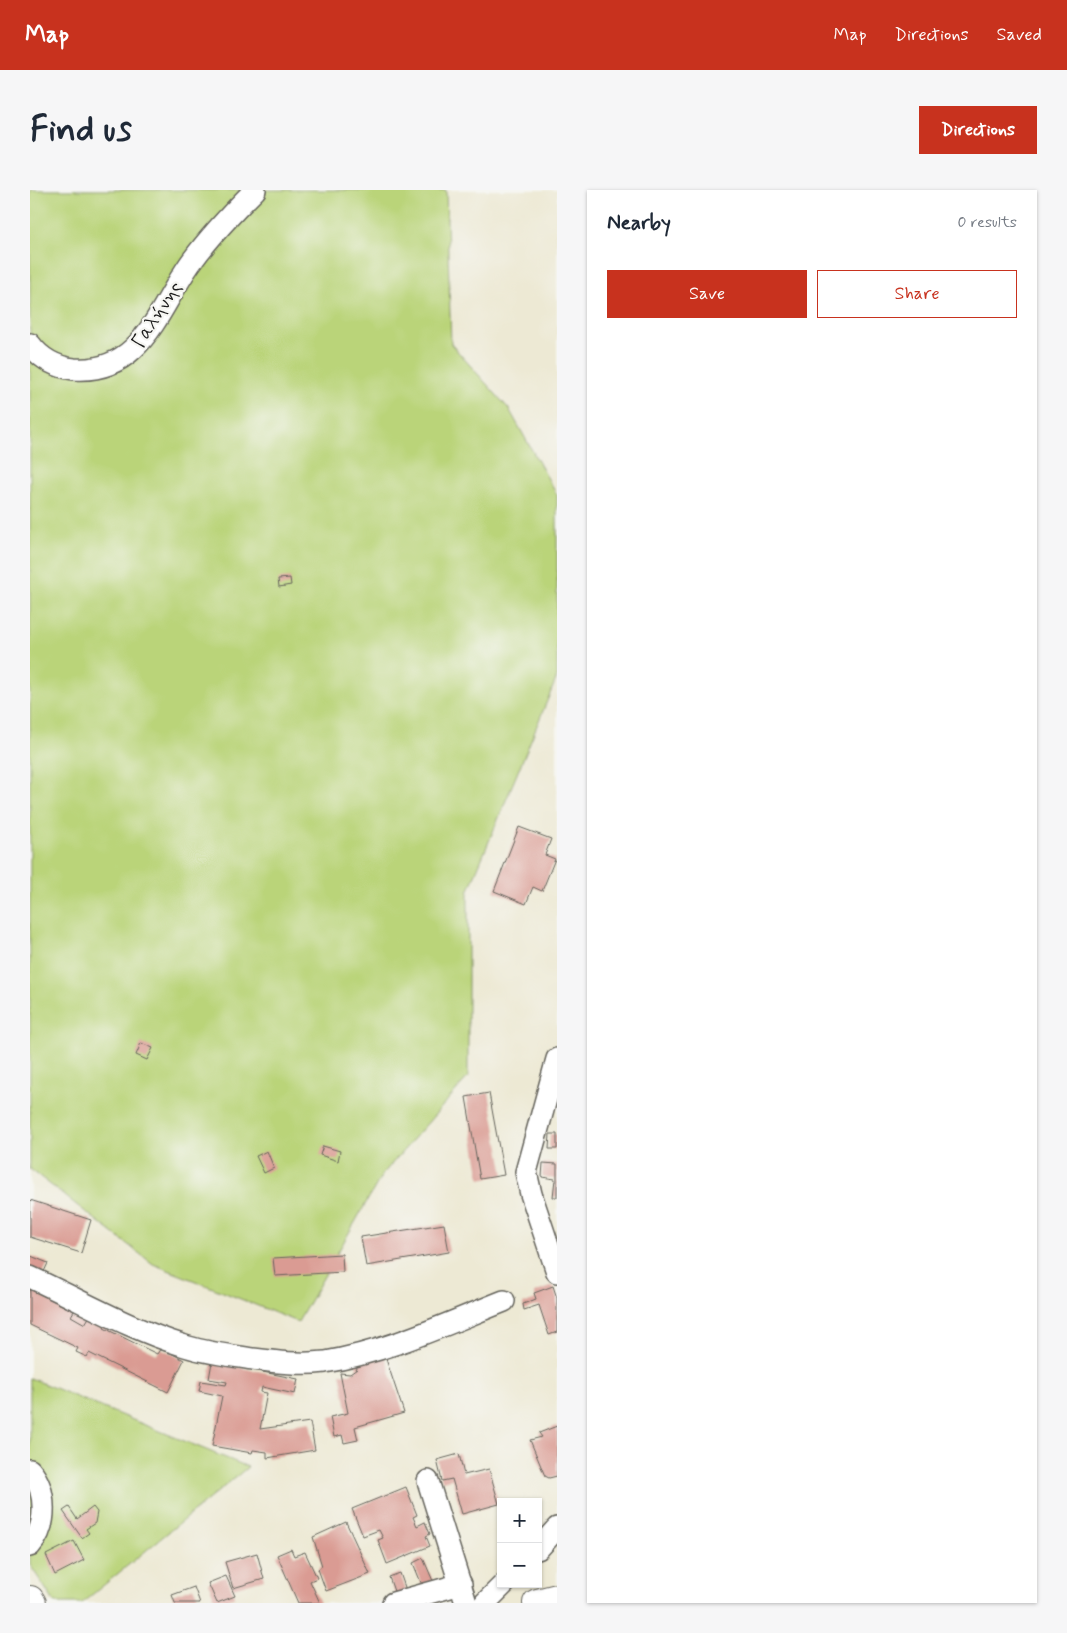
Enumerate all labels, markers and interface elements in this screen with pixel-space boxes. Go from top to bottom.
text: Map [25,20,69,51]
text: Map [834,23,867,47]
text: Directions [895,23,969,47]
text: Saved [997,23,1042,47]
button: Directions [919,106,1037,154]
text: Find us [30,107,132,153]
text: Nearby [607,209,671,237]
text: 0 results [957,212,1017,233]
button: Save [607,270,807,318]
button: Share [817,270,1017,318]
street label: Γαλήνης [126,277,188,353]
map controls [497,1498,542,1588]
button: + [497,1498,542,1543]
button: − [497,1543,542,1588]

